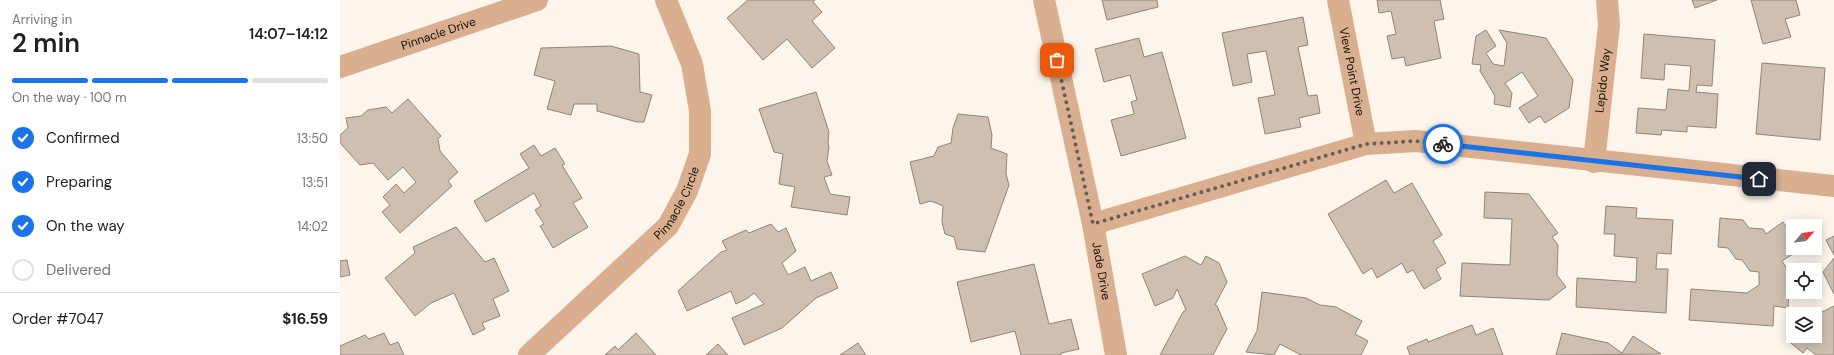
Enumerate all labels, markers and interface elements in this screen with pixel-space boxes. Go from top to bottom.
text: Arriving in [12,11,72,28]
street label: Pinnacle Drive [399,13,478,54]
text: 14:07–14:12 [249,24,328,44]
text: 2 min [12,26,80,60]
street label: View Point Drive [1336,26,1368,117]
pin [1040,43,1074,77]
street label: Lepido Way [1591,47,1614,114]
icon: bag [1046,49,1068,71]
text: On the way · 100 m [12,89,127,106]
courier [1423,124,1463,164]
icon: check [12,127,34,149]
text: Confirmed [46,128,120,148]
text: 13:50 [297,130,328,147]
icon: bike [1432,133,1454,155]
pin [1742,162,1776,196]
street label: Pinnacle Circle [650,164,703,243]
icon: home [1748,168,1770,190]
icon: check [12,171,34,193]
text: Preparing [46,172,112,192]
text: 13:51 [302,174,328,191]
icon: check [12,215,34,237]
text: On the way [46,216,125,236]
text: 14:02 [297,218,328,235]
north arrow [1786,219,1822,255]
map controls [1786,219,1822,343]
street label: Jade Drive [1088,241,1114,301]
text: Delivered [46,260,111,280]
button: locate [1786,263,1822,299]
button: layers [1786,307,1822,343]
text: Order #7047 [12,309,104,329]
text: $16.59 [282,309,328,329]

